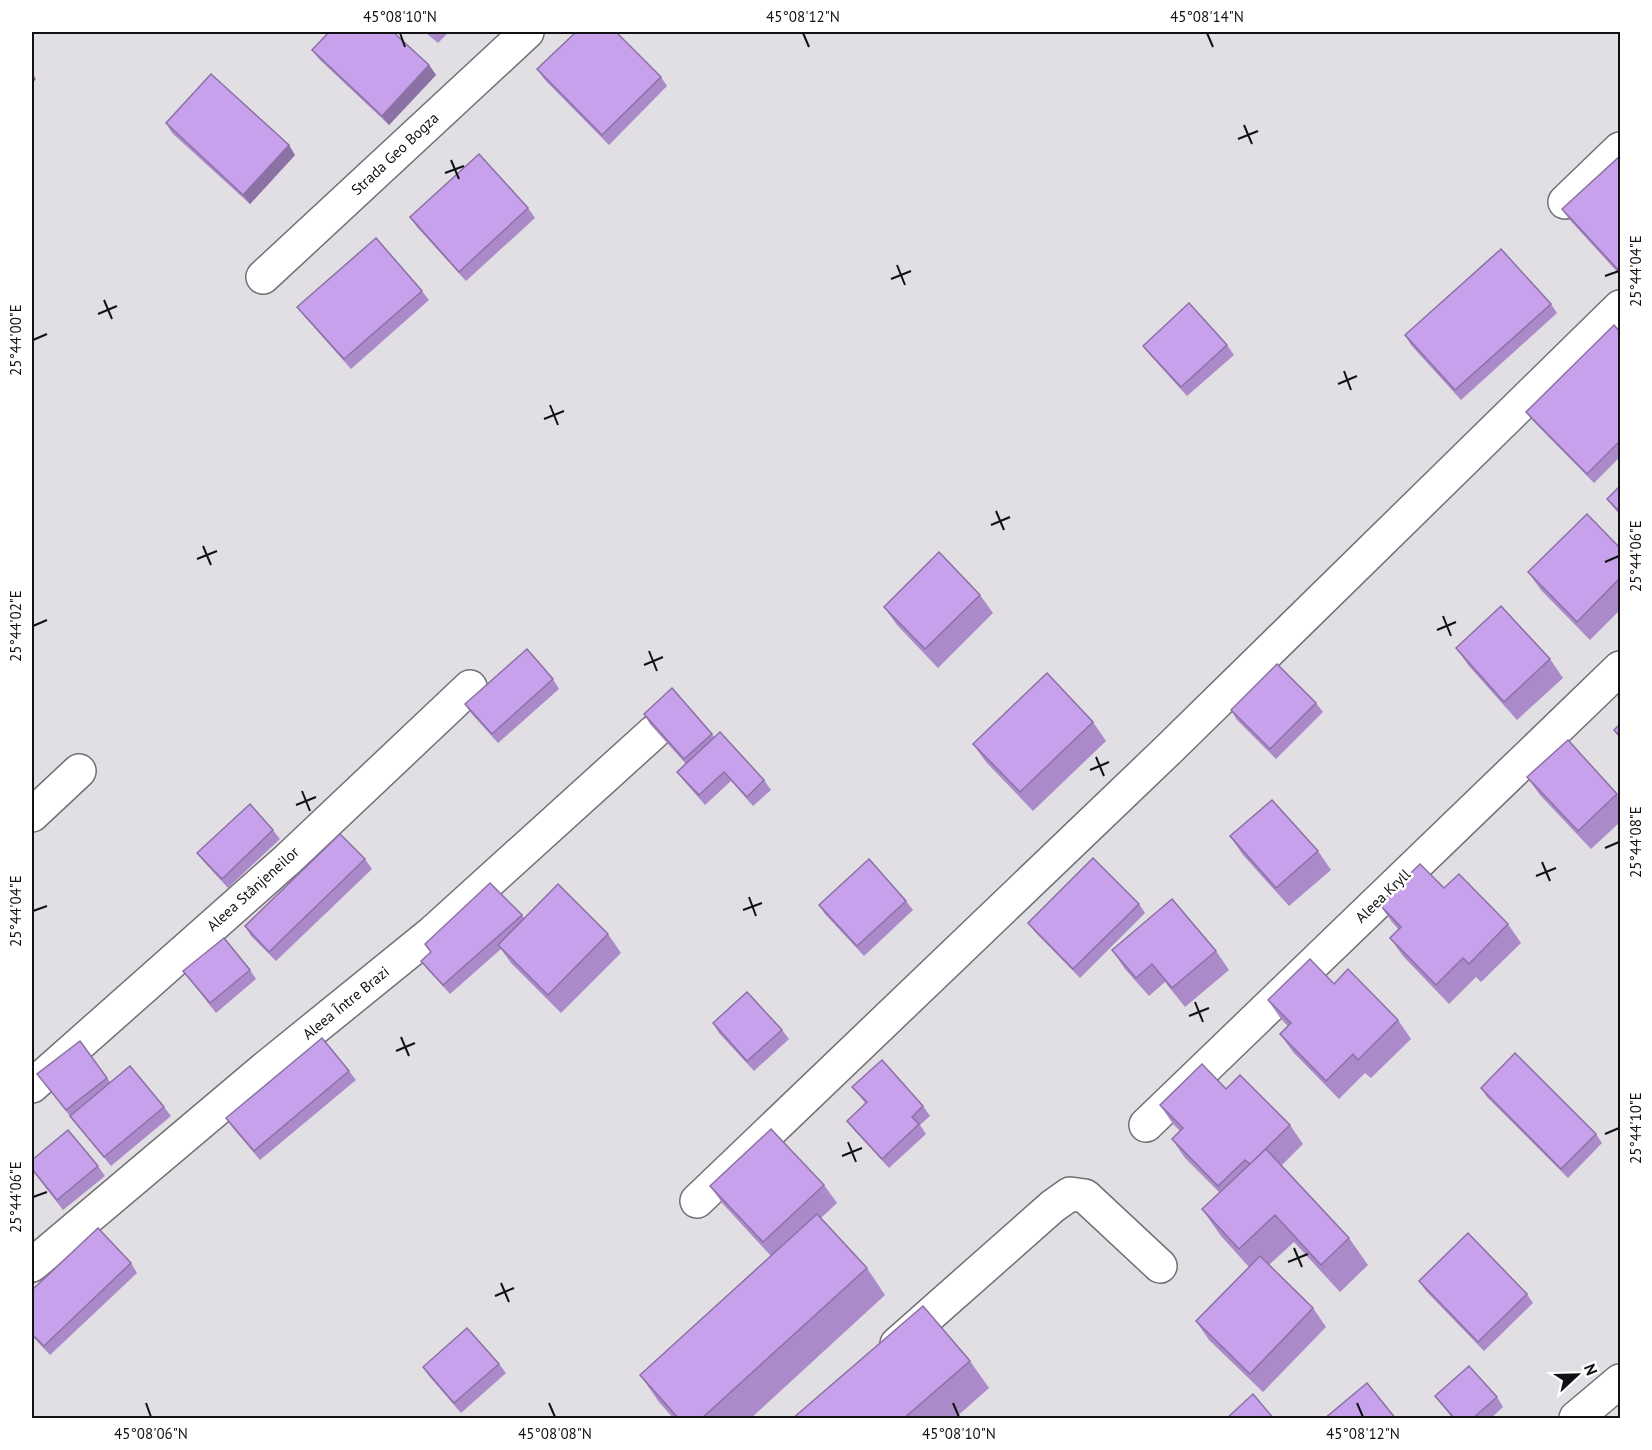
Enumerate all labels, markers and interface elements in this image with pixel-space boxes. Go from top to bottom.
text: 45°08'10"N [363,7,437,26]
text: 45°08'12"N [766,7,840,26]
text: 45°08'14"N [1170,7,1244,26]
street label: Strada Geo Bogza [347,108,442,199]
text: 25°44'04"E [1626,235,1645,307]
text: 25°44'00"E [6,304,25,376]
text: 25°44'06"E [1626,520,1645,592]
text: 25°44'02"E [6,590,25,662]
text: 25°44'08"E [1626,806,1645,878]
street label: Aleea Stânjeneilor [203,842,303,935]
street label: Aleea Kryll [1351,864,1415,927]
text: 25°44'04"E [6,875,25,947]
street label: Aleea Între Brazi [298,962,393,1043]
text: 25°44'10"E [1626,1092,1645,1164]
text: 25°44'06"E [6,1161,25,1233]
north arrow [1547,1345,1607,1405]
text: N [1580,1361,1602,1378]
text: 45°08'06"N [114,1424,188,1443]
text: 45°08'08"N [518,1424,592,1443]
text: 45°08'10"N [922,1424,996,1443]
text: 45°08'12"N [1326,1424,1400,1443]

